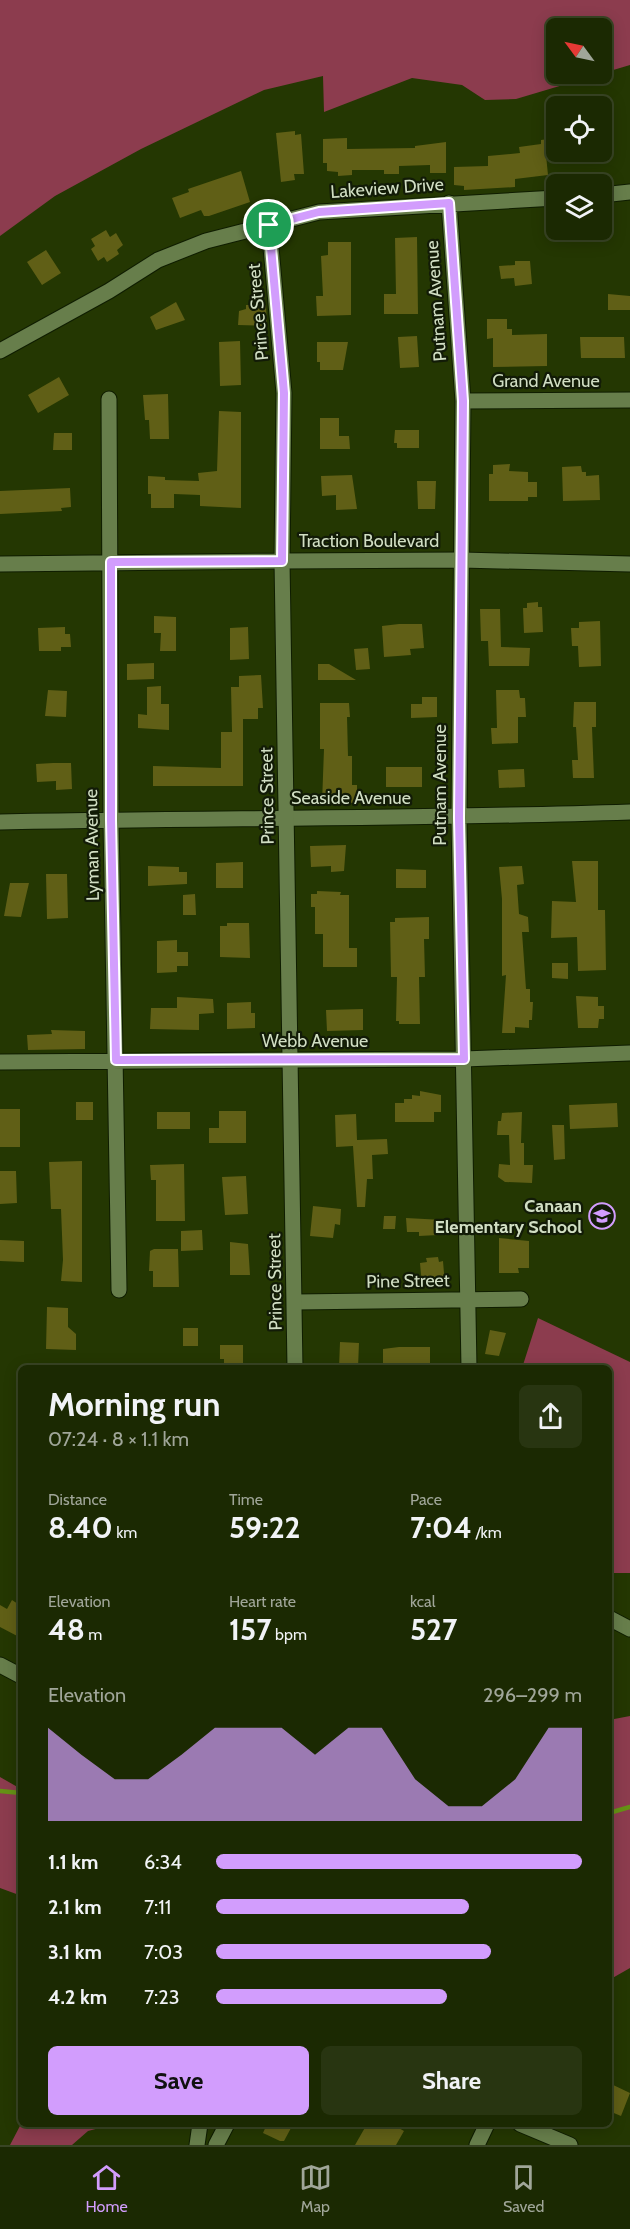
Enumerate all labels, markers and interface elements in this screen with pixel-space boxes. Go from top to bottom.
north arrow [546,18,612,84]
map controls [546,18,612,240]
button: locate [546,96,612,162]
street label: Lakeview Drive [329,173,445,203]
button: layers [546,174,612,240]
pin [243,199,294,250]
icon: arrive [252,208,285,241]
street label: Putnam Avenue [421,240,451,362]
street label: Prince Street [243,263,273,361]
street label: Grand Avenue [492,370,600,392]
street label: Traction Boulevard [299,530,439,552]
street label: Putnam Avenue [429,724,451,846]
street label: Prince Street [255,747,279,845]
street label: Seaside Avenue [291,787,411,809]
street label: Lyman Avenue [80,789,104,901]
street label: Webb Avenue [262,1030,368,1052]
place label: Canaan Elementary School [435,1195,582,1238]
school or university icon: Canaan Elementary School [587,1201,617,1231]
street label: Prince Street [263,1233,287,1331]
street label: Pine Street [366,1269,450,1293]
text: Morning run [48,1384,220,1424]
button: share [519,1385,582,1448]
text: 07:24 · 8 × 1.1 km [48,1427,189,1451]
text: Distance [48,1490,107,1509]
text: Time [229,1490,263,1509]
text: Pace [410,1490,442,1509]
text: 8.40 [48,1509,113,1546]
text: 59:22 [229,1509,300,1546]
text: 7:04 [410,1509,472,1546]
text: km [113,1523,137,1542]
text: /km [472,1523,502,1542]
text: Elevation [48,1592,111,1611]
text: Heart rate [229,1592,296,1611]
text: kcal [410,1592,436,1611]
text: 48 [48,1611,85,1648]
text: 157 [229,1611,271,1648]
text: 527 [410,1611,457,1648]
text: m [85,1625,102,1644]
text: bpm [271,1625,307,1644]
text: Elevation [48,1683,126,1707]
text: 296–299 m [483,1683,582,1707]
text: 1.1 km [48,1850,98,1874]
text: 6:34 [144,1850,182,1874]
text: 2.1 km [48,1895,102,1919]
text: 7:11 [144,1895,171,1919]
text: 3.1 km [48,1940,102,1964]
text: 7:03 [144,1940,183,1964]
text: 4.2 km [48,1985,107,2009]
text: 7:23 [144,1985,180,2009]
button: Save [48,2046,309,2115]
button: Share [321,2046,582,2115]
tab: Home [86,2161,128,2216]
tab: Map [299,2161,332,2216]
tab: Saved [503,2161,544,2216]

